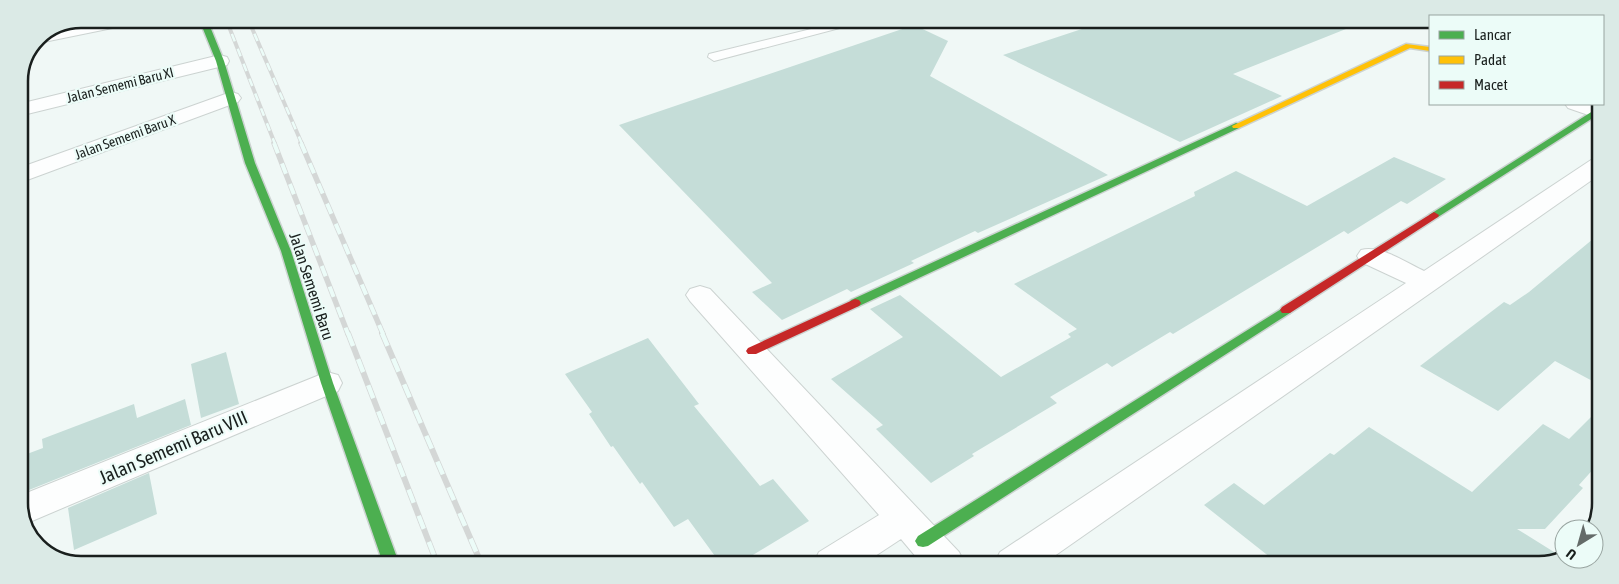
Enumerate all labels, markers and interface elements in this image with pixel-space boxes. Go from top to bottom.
legend [1429,15,1604,105]
text: Lancar [1474,26,1512,43]
text: Padat [1474,51,1506,68]
street label: Jalan Sememi Baru XI [65,64,175,106]
text: Macet [1474,76,1508,93]
street label: Jalan Sememi Baru X [72,111,178,163]
street label: Jalan Sememi Baru [286,230,338,342]
street label: Jalan Sememi Baru VIII [95,406,251,488]
north arrow [1554,519,1604,569]
text: U [1563,546,1579,563]

